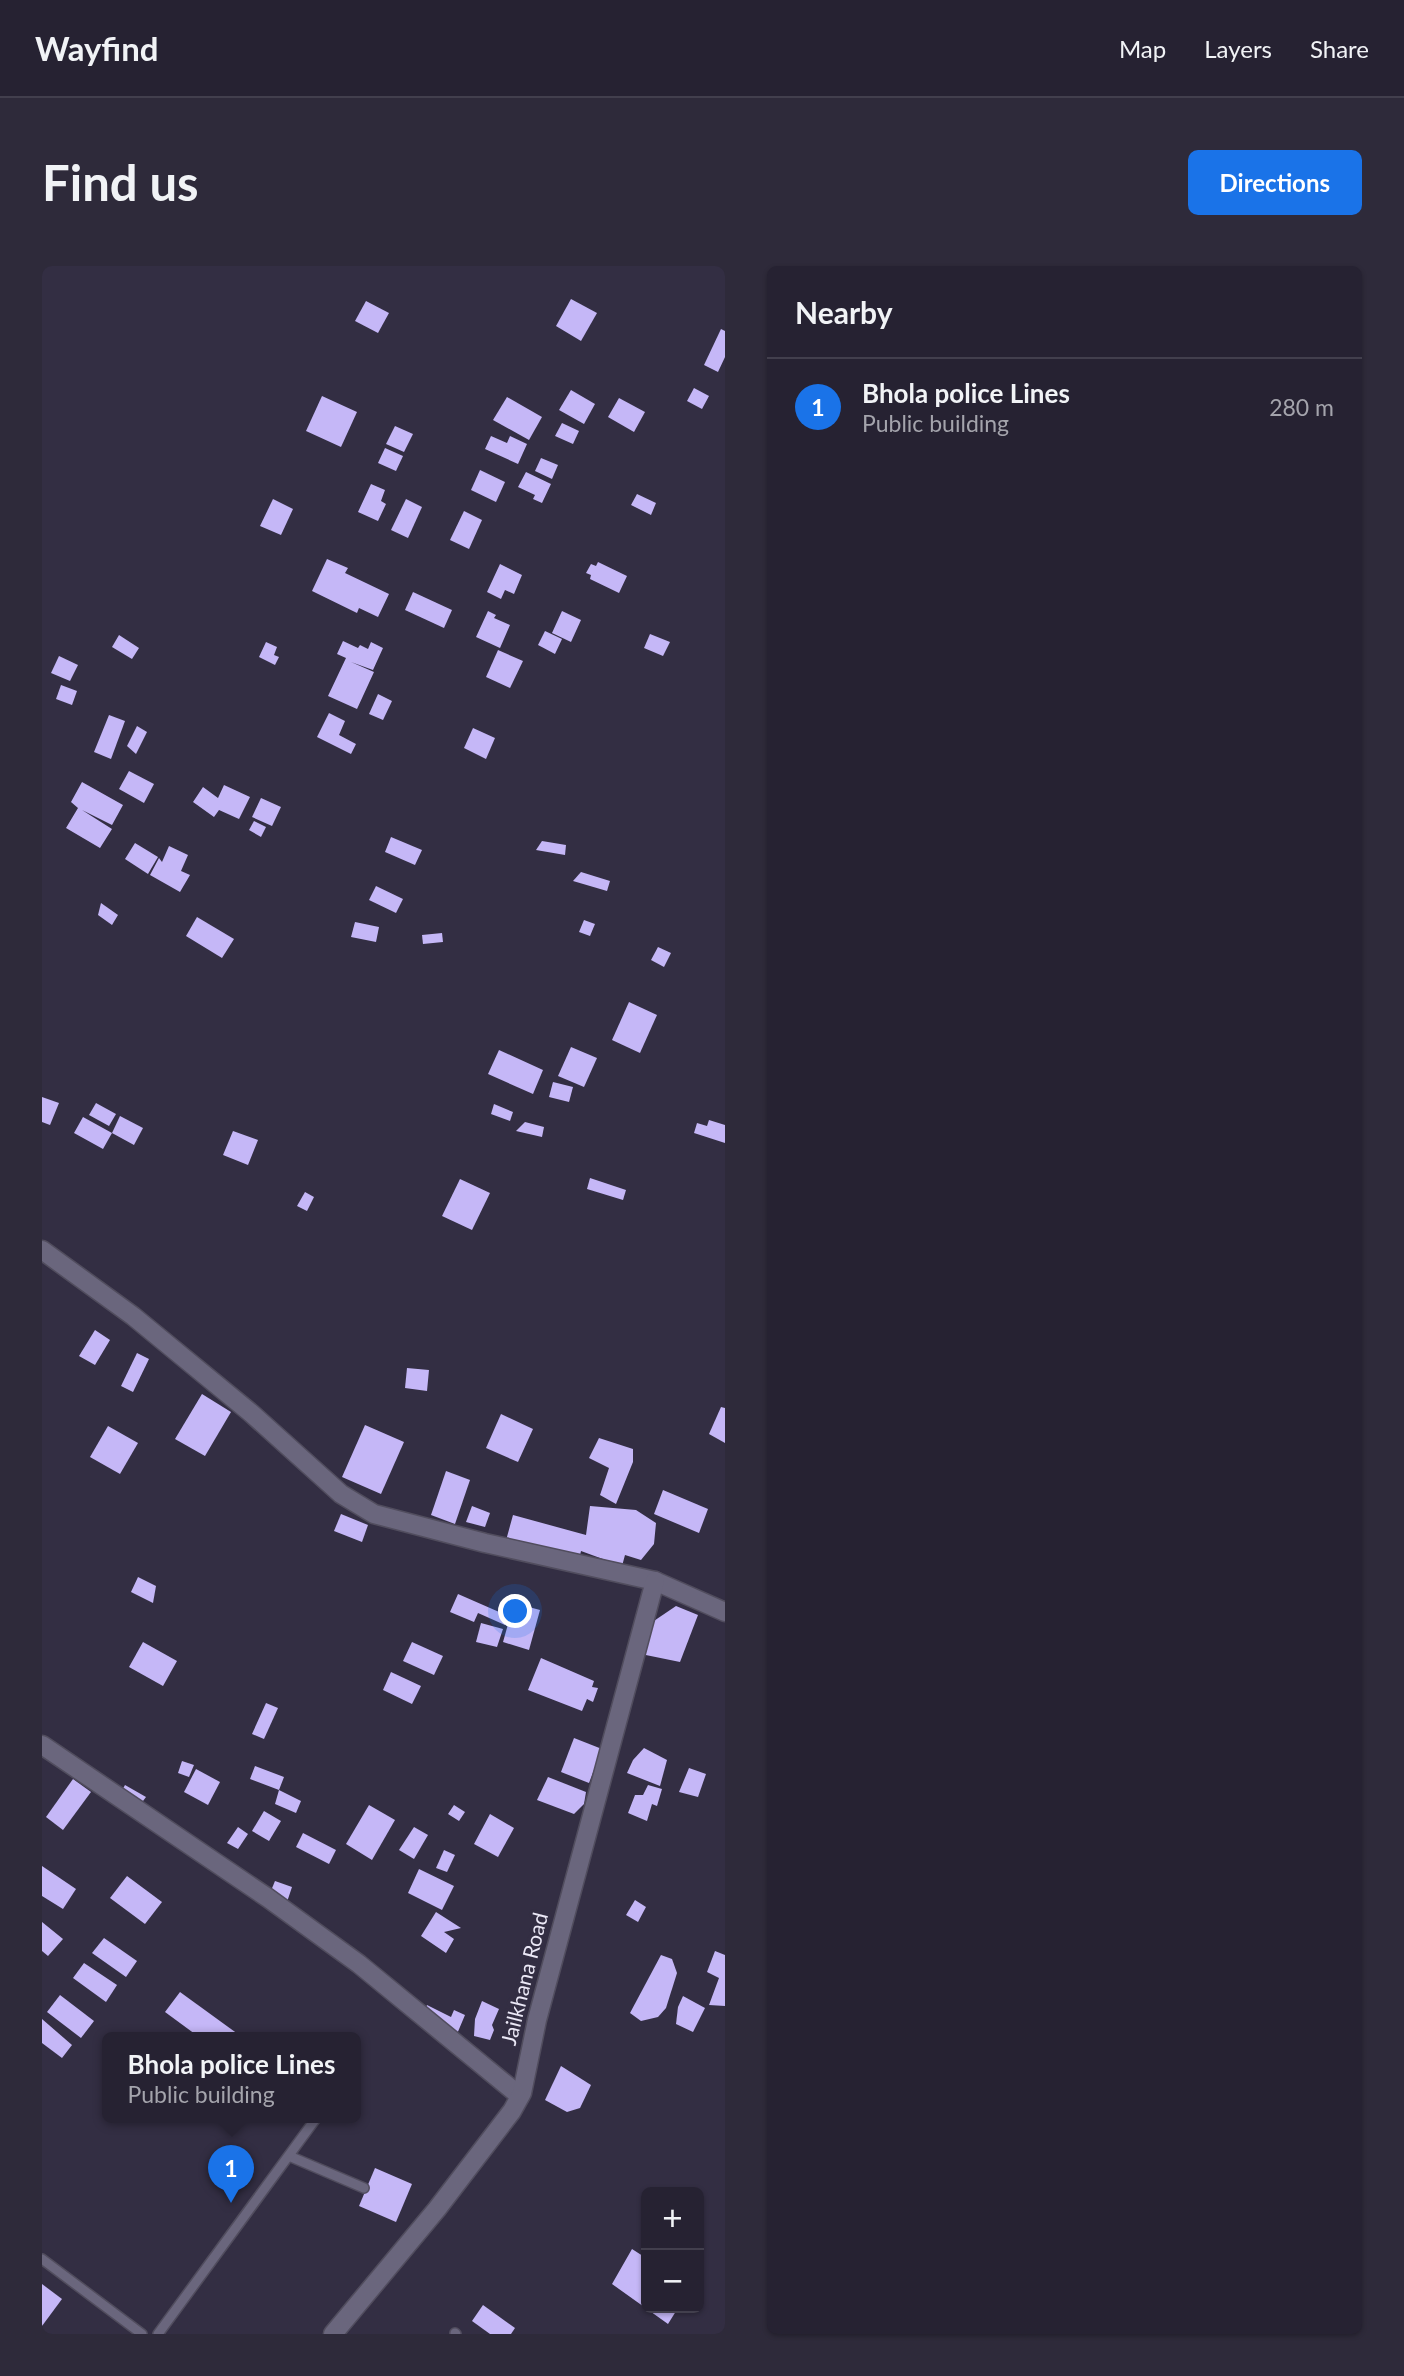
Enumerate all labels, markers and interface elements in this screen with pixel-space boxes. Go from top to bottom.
text: Wayfind [35,28,159,68]
text: Map [1119,34,1166,63]
text: Layers [1204,34,1272,63]
text: Share [1310,34,1369,63]
button: Directions [1188,150,1362,215]
text: Find us [42,153,199,211]
text: Nearby [795,294,893,330]
text: Bhola police Lines [862,377,1070,409]
text: 1 [811,393,825,421]
text: 280 m [1269,393,1334,421]
text: Public building [862,409,1009,437]
your location [498,1594,532,1628]
street label: Jailkhana Road [495,1910,552,2048]
popup [102,2032,361,2123]
text: Bhola police Lines [128,2048,335,2080]
text: Public building [128,2080,275,2108]
pin: 1 [208,2145,254,2203]
map controls [641,2187,704,2313]
button: + [641,2187,704,2250]
button: − [641,2250,704,2313]

